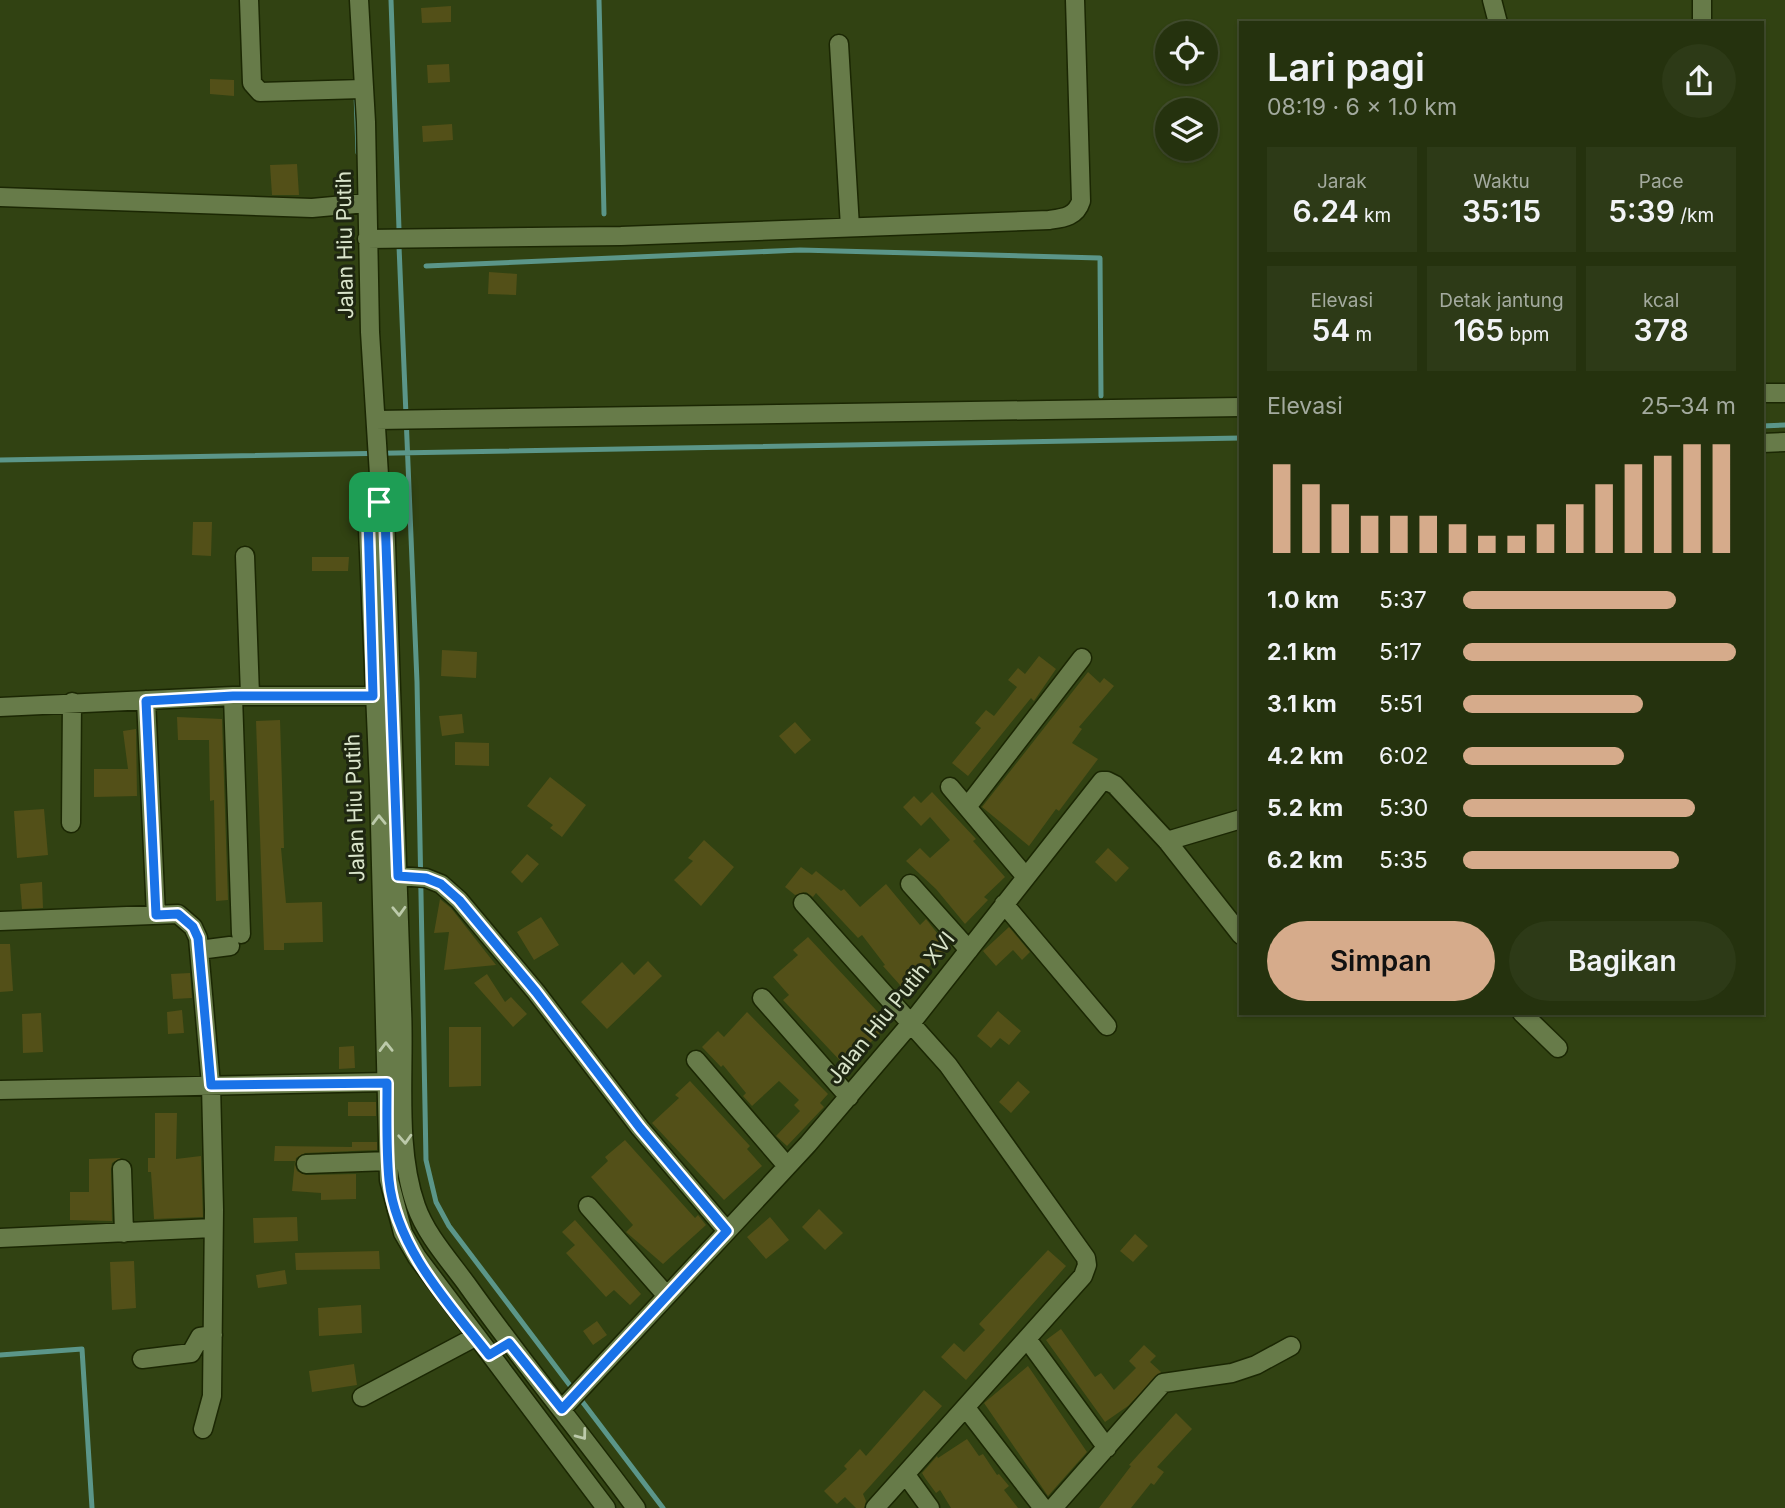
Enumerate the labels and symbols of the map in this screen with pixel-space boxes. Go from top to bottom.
street label: Jalan Hiu Putih [331,171,358,319]
pin [349,472,409,532]
street label: Jalan Hiu Putih [339,734,370,883]
one-way arrow [372,814,387,825]
one-way arrow [391,907,407,917]
street label: Jalan Hiu Putih XVI [822,927,960,1089]
one-way arrow [378,1041,393,1052]
one-way arrow [397,1134,412,1145]
one-way arrow [573,1427,586,1440]

